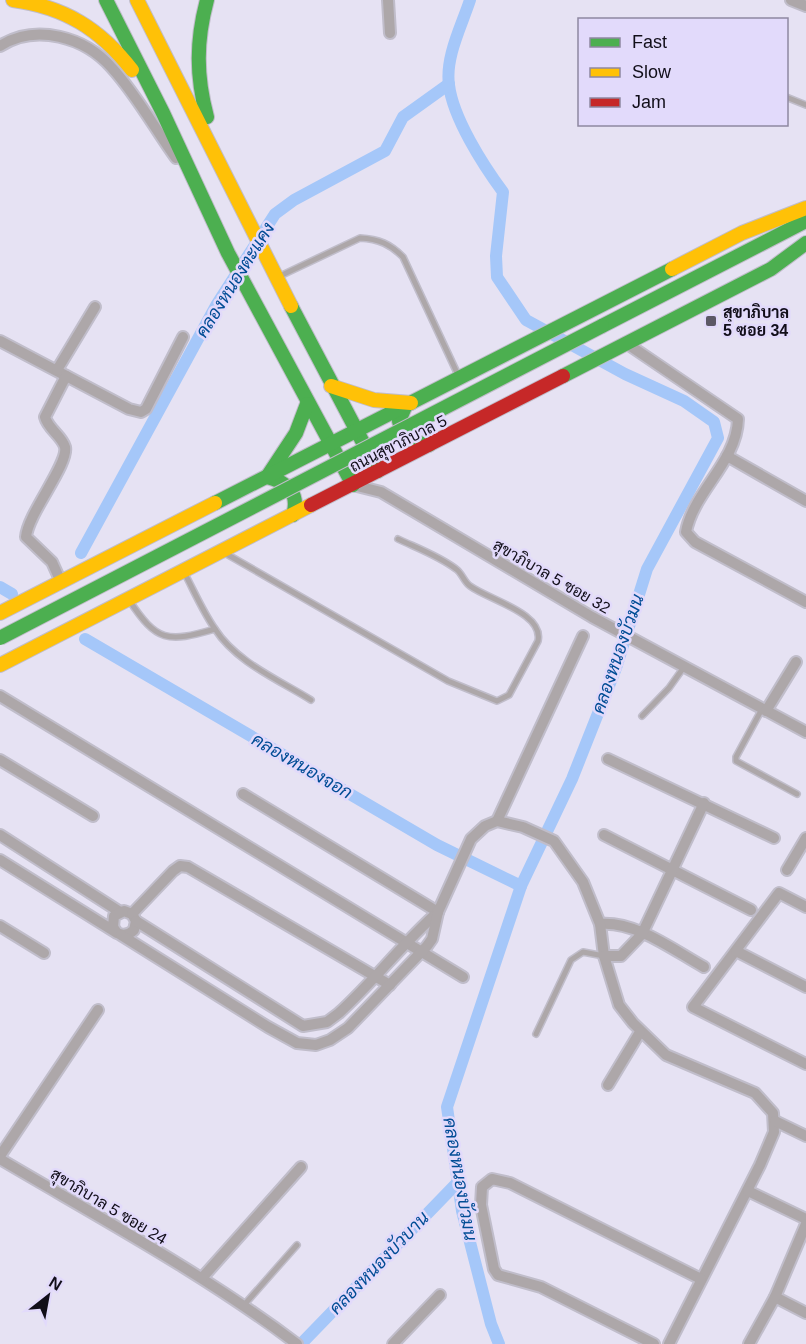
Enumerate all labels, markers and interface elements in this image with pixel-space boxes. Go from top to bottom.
legend [578,18,788,126]
text: Fast [632,32,667,52]
text: Slow [632,62,672,82]
text: Jam [632,92,666,112]
water label: คลองหนองตะแคง [192,219,278,341]
place label: สุขาภิบาล 5 ซอย 34 [723,302,789,339]
marker: สุขาภิบาล 5 ซอย 34 [704,314,718,328]
street label: ถนนสุขาภิบาล 5 [346,411,451,478]
street label: สุขาภิบาล 5 ซอย 32 [489,535,614,619]
water label: คลองหนองบัวมน [587,591,648,716]
water label: คลองหนองจอก [248,729,356,803]
water label: คลองหนองบัวมน [439,1116,482,1243]
street label: สุขาภิบาล 5 ซอย 24 [46,1164,170,1250]
water label: คลองหนองบัวบาน [324,1207,433,1318]
north arrow [18,1266,78,1326]
text: N [46,1273,65,1294]

